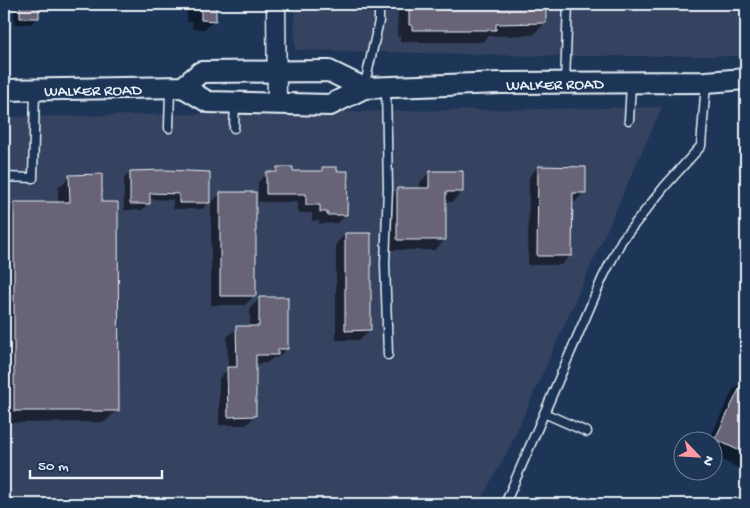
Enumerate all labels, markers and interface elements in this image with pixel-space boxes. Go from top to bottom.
street label: WALKER ROAD [506,76,605,97]
street label: WALKER ROAD [44,82,143,103]
north arrow [672,430,722,480]
scale bar [30,448,162,480]
text: N [698,453,717,468]
text: 50 m [38,458,69,476]

